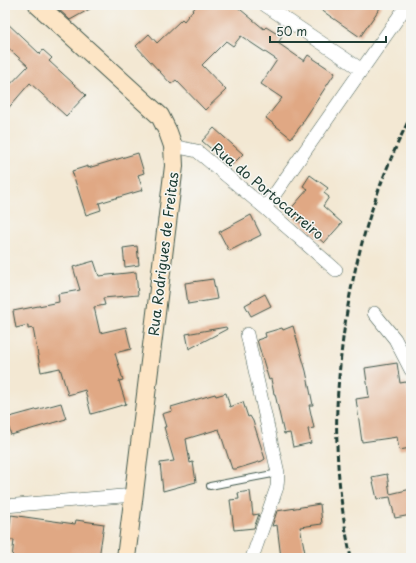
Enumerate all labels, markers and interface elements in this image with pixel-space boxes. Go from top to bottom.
scale bar [270,18,386,44]
text: 50 m [276,22,307,40]
street label: Rua do Portocarreiro [207,138,329,245]
street label: Rua Rodrigues de Freitas [143,171,183,337]

